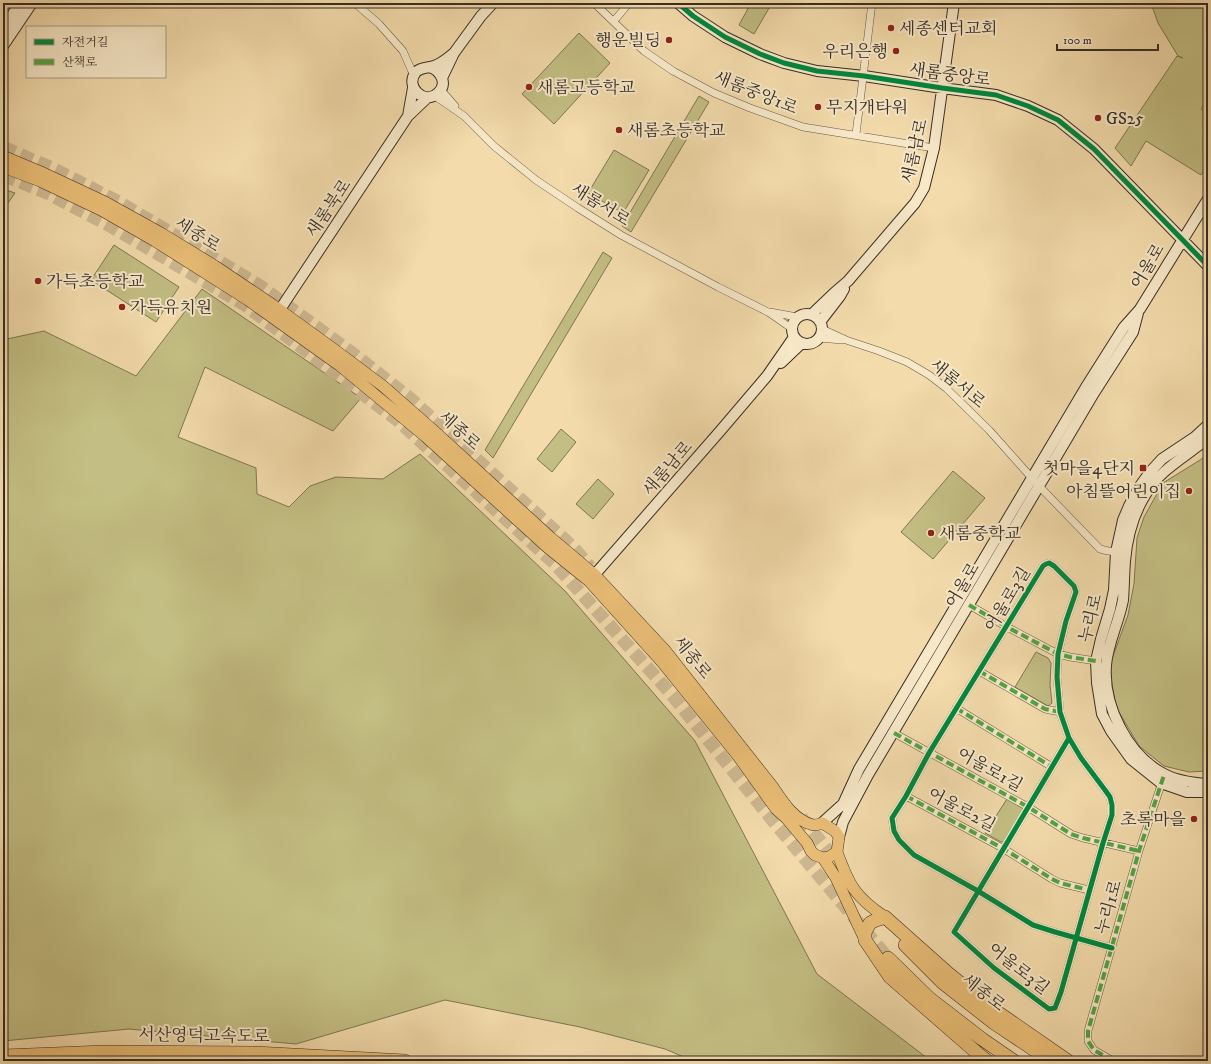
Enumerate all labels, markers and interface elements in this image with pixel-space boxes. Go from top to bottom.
place label: 세종센터교회 [899,18,998,40]
marker: 세종센터교회 [886,23,896,33]
legend [26,26,166,78]
scale bar [1057,26,1158,52]
place label: 행운빌딩 [595,30,661,52]
text: 100 m [1063,33,1092,48]
text: 자전거길 [62,35,108,50]
marker: 행운빌딩 [664,35,674,45]
place label: 우리은행 [822,41,888,63]
marker: 우리은행 [891,46,901,56]
text: 산책로 [62,55,97,70]
street label: 새롬중앙로 [908,58,993,92]
street label: 새롬중앙1로 [711,66,801,120]
place label: 새롬고등학교 [537,77,636,99]
marker: 새롬고등학교 [524,82,534,92]
place label: 무지개타워 [826,97,908,119]
marker: 무지개타워 [813,102,823,112]
place label: GS25 [1106,108,1144,130]
marker: GS25 [1093,113,1103,123]
street label: 새롬남로 [897,116,933,186]
place label: 새롬초등학교 [627,120,726,142]
marker: 새롬초등학교 [614,125,624,135]
street label: 새롬북로 [301,175,357,242]
street label: 새롬서로 [567,178,635,232]
street label: 세종로 [171,212,225,258]
street label: 어울로 [1126,239,1170,293]
place label: 가득초등학교 [46,271,145,293]
marker: 가득초등학교 [33,276,43,286]
place label: 가득유치원 [130,297,212,319]
marker: 가득유치원 [117,302,127,312]
street label: 새롬서로 [925,354,990,414]
street label: 세종로 [434,406,485,456]
street label: 새롬남로 [638,436,698,501]
place label: 첫마을4단지 [1043,458,1135,480]
marker: 첫마을4단지 [1138,463,1148,473]
place label: 아침뜰어린이집 [1066,481,1181,503]
marker: 아침뜰어린이집 [1184,486,1194,496]
place label: 새롬중학교 [939,523,1022,545]
marker: 새롬중학교 [926,528,936,538]
street label: 어울로 [941,558,985,612]
street label: 어울로3길 [980,563,1036,636]
street label: 누리로 [1074,591,1108,645]
street label: 세종로 [668,632,717,684]
street label: 어울로1길 [953,743,1026,797]
street label: 어울로2길 [924,783,999,837]
place label: 초록마을 [1120,809,1186,831]
marker: 초록마을 [1189,814,1199,824]
street label: 누리1로 [1091,877,1127,937]
street label: 어울로3길 [983,938,1054,1000]
street label: 세종로 [957,969,1010,1017]
street label: 서산영덕고속도로 [138,1024,270,1048]

